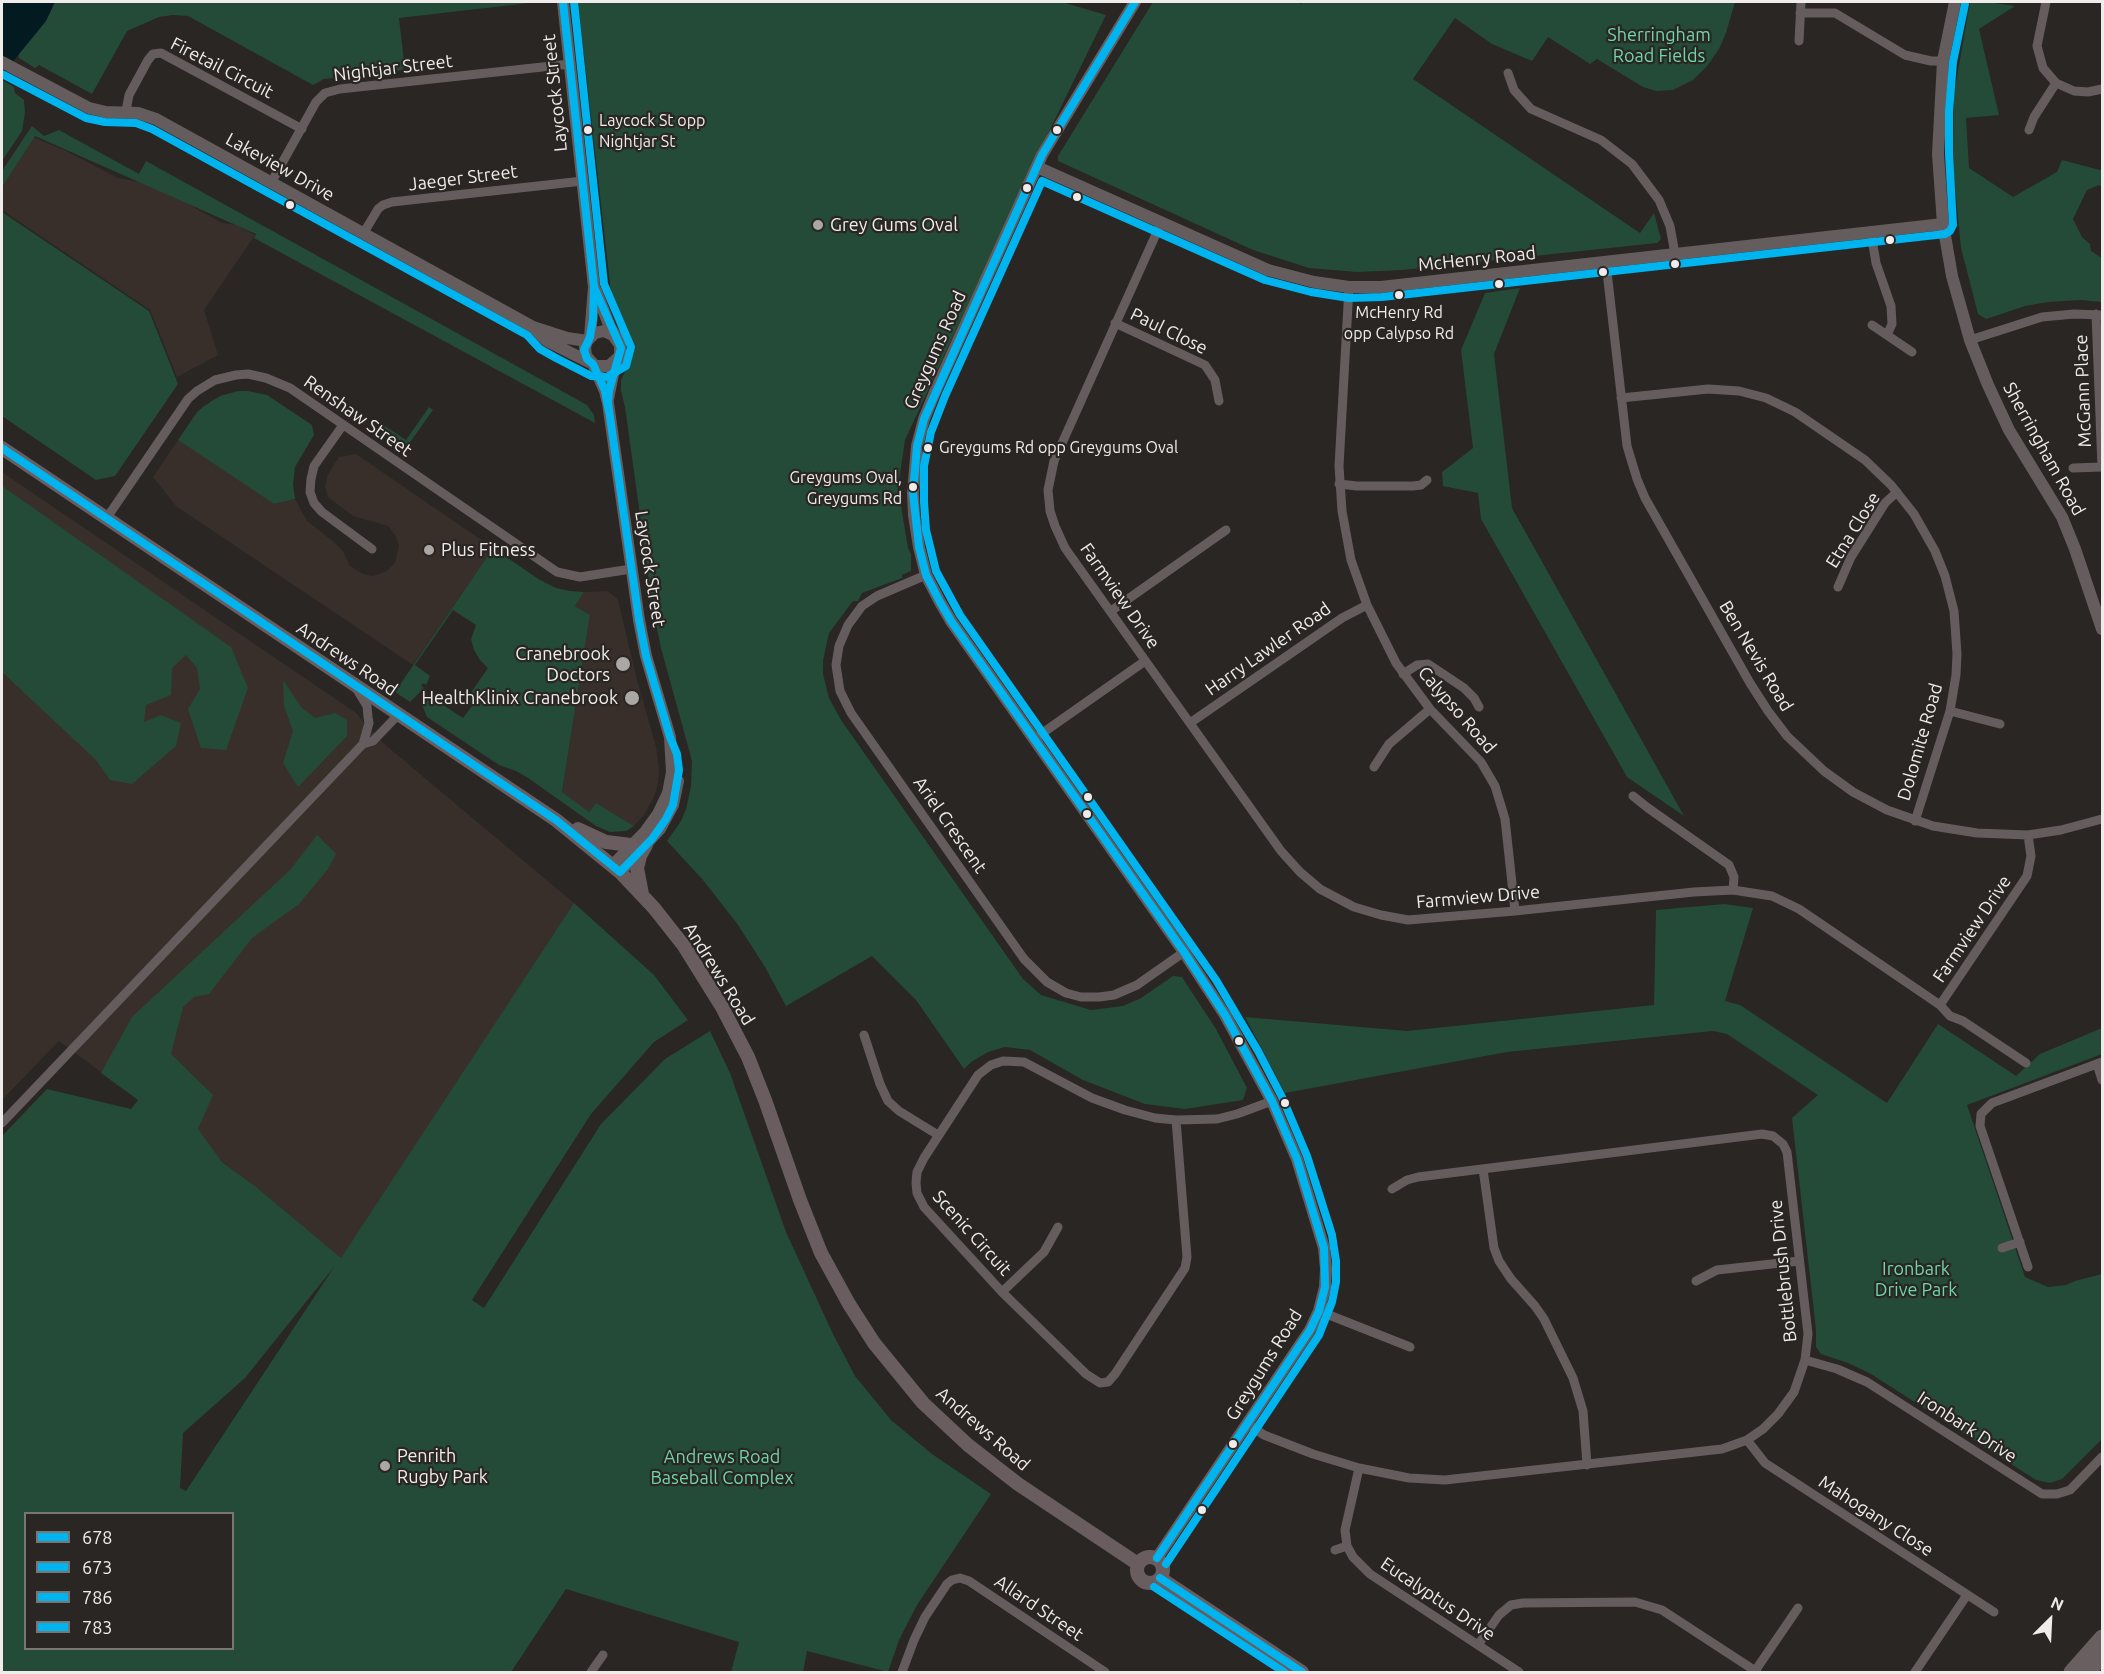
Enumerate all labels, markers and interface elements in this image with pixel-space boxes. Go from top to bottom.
park label: Sherringham Road Fields [1607,24,1711,66]
street label: Firetail Circuit [167,33,277,103]
street label: Laycock Street [538,33,572,153]
street label: Nightjar Street [332,50,454,86]
place label: Laycock St opp Nightjar St [599,111,705,149]
marker: Laycock St opp Nightjar St [582,124,594,136]
unlabelled marker [1051,124,1063,136]
street label: Lakeview Drive [222,128,338,206]
street label: Jaeger Street [407,161,519,195]
unlabelled marker [1021,182,1033,194]
unlabelled marker [1071,191,1083,203]
unlabelled marker [284,199,296,211]
place label: Grey Gums Oval [830,214,958,236]
marker: Grey Gums Oval [811,218,825,232]
unlabelled marker [1884,234,1896,246]
street label: McHenry Road [1417,242,1537,276]
unlabelled marker [1669,258,1681,270]
unlabelled marker [1597,266,1609,278]
unlabelled marker [1493,278,1505,290]
street label: Greygums Road [899,288,971,412]
marker: McHenry Rd opp Calypso Rd [1393,289,1405,301]
street label: Paul Close [1127,303,1211,359]
place label: McHenry Rd opp Calypso Rd [1344,303,1454,341]
street label: McGann Place [2070,334,2096,448]
street label: Renshaw Street [300,371,416,461]
street label: Sherringham Road [1998,379,2090,519]
place label: Greygums Rd opp Greygums Oval [939,438,1178,458]
marker: Greygums Rd opp Greygums Oval [922,442,934,454]
place label: Greygums Oval, Greygums Rd [789,468,902,506]
marker: Greygums Oval, Greygums Rd [907,481,919,493]
street label: Etna Close [1821,488,1885,572]
street label: Laycock Street [630,509,670,629]
place label: Plus Fitness [441,539,535,561]
street label: Farmview Drive [1076,539,1164,653]
marker: Plus Fitness [422,543,436,557]
street label: Ben Nevis Road [1715,597,1797,715]
street label: Harry Lawler Road [1201,598,1335,700]
street label: Andrews Road [293,617,401,701]
place label: Cranebrook Doctors [515,643,610,686]
marker: Cranebrook Doctors [614,655,632,673]
street label: Calypso Road [1413,662,1501,758]
street label: Dolomite Road [1893,681,1947,803]
place label: HealthKlinix Cranebrook [421,687,618,709]
marker: HealthKlinix Cranebrook [623,689,641,707]
street label: Ariel Crescent [909,773,991,877]
unlabelled marker [1082,791,1094,803]
unlabelled marker [1081,808,1093,820]
street label: Farmview Drive [1928,872,2016,986]
street label: Farmview Drive [1415,881,1541,913]
street label: Andrews Road [679,919,759,1029]
unlabelled marker [1233,1035,1245,1047]
unlabelled marker [1279,1097,1291,1109]
street label: Scenic Circuit [928,1186,1016,1280]
street label: Bottlebrush Drive [1765,1199,1801,1343]
park label: Ironbark Drive Park [1875,1258,1957,1300]
street label: Greygums Road [1221,1305,1307,1425]
street label: Andrews Road [932,1383,1034,1475]
street label: Ironbark Drive [1913,1387,2021,1467]
unlabelled marker [1227,1438,1239,1450]
place label: Penrith Rugby Park [397,1445,488,1488]
park label: Andrews Road Baseball Complex [650,1446,794,1488]
marker: Penrith Rugby Park [378,1459,392,1473]
street label: Mahogany Close [1815,1471,1937,1561]
unlabelled marker [1196,1504,1208,1516]
legend [24,1512,234,1650]
text: 678 [82,1527,112,1547]
street label: Eucalyptus Drive [1377,1553,1499,1645]
text: 673 [82,1557,112,1577]
street label: Allard Street [991,1570,1087,1646]
text: 786 [82,1587,112,1607]
north arrow [2020,1590,2080,1650]
text: N [2048,1593,2066,1614]
text: 783 [82,1617,112,1637]

